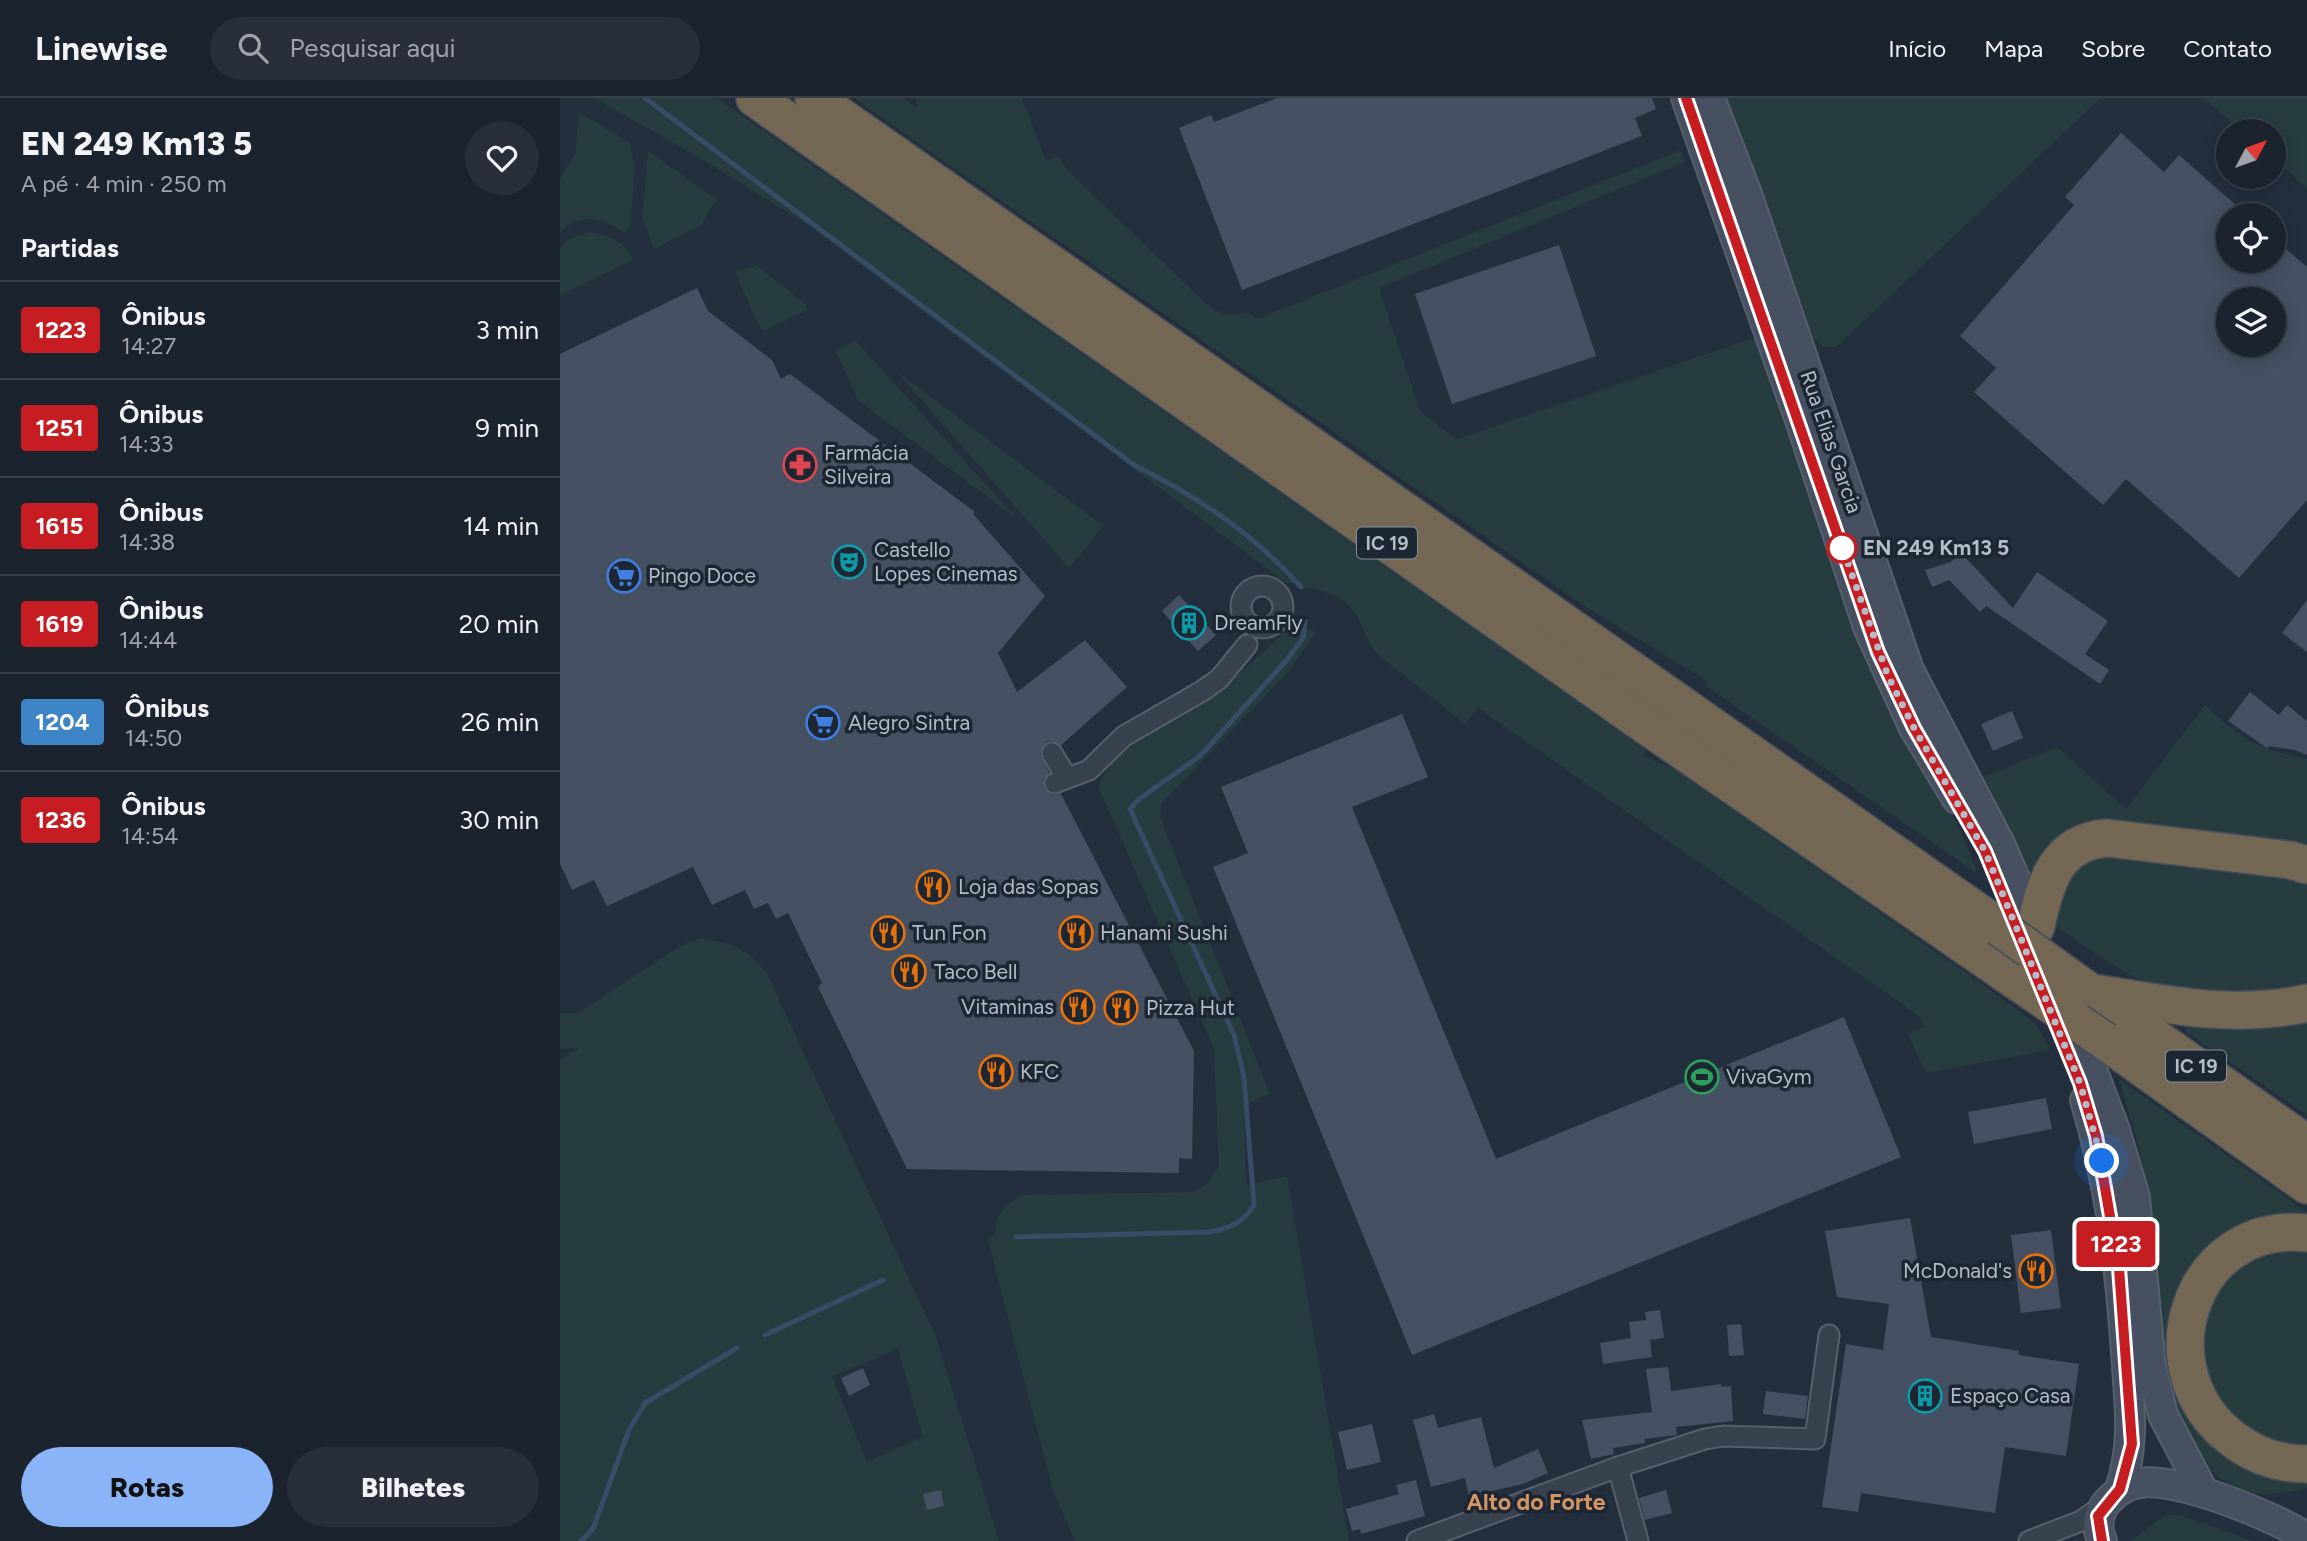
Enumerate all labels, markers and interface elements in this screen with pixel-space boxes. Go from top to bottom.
search box [210,17,700,80]
text: Linewise [35,29,168,68]
icon: search [234,29,272,67]
text: Pesquisar aqui [290,32,456,64]
text: Início [1888,34,1946,63]
text: Mapa [1984,34,2043,63]
text: Sobre [2081,34,2145,63]
text: Contato [2183,34,2272,63]
north arrow [2216,119,2286,189]
map controls [2216,119,2286,357]
button: heart [465,121,539,195]
text: EN 249 Km13 5 [21,124,252,163]
text: A pé · 4 min · 250 m [21,170,227,198]
button: locate [2216,203,2286,273]
text: Partidas [21,232,119,264]
button: layers [2216,287,2286,357]
text: Ônibus [121,300,206,332]
text: 3 min [476,314,539,346]
text: 1223 [35,315,86,344]
text: 14:27 [121,332,176,360]
street label: Rua Elias Garcia [1795,367,1868,516]
text: Ônibus [119,398,203,430]
text: 9 min [475,412,539,444]
text: 1251 [35,413,84,442]
text: 14:33 [119,430,174,458]
place label: Farmácia Silveira [824,440,909,489]
pharmacy icon: Farmácia Silveira [781,446,819,484]
text: Ônibus [119,496,203,528]
text: 14 min [463,510,539,542]
text: 1615 [35,511,84,540]
text: 14:38 [119,528,175,556]
road number: IC 19 [1357,528,1417,558]
marker: EN 249 Km13 5 [1827,533,1857,563]
place label: EN 249 Km13 5 [1863,535,2009,560]
place label: Castello Lopes Cinemas [874,537,1018,586]
theatre icon: Castello Lopes Cinemas [830,543,868,581]
supermarket icon: Pingo Doce [605,557,643,595]
place label: Pingo Doce [648,563,756,588]
text: Ônibus [119,594,203,626]
building icon: DreamFly [1170,604,1208,642]
text: 20 min [459,608,539,640]
text: 1619 [35,609,84,638]
place label: DreamFly [1214,610,1303,635]
text: 14:44 [119,626,177,654]
text: Ônibus [125,692,209,724]
supermarket icon: Alegro Sintra [804,704,842,742]
text: 26 min [461,706,539,738]
text: 1204 [35,707,90,736]
place label: Alegro Sintra [848,710,970,735]
text: 14:50 [125,724,182,752]
text: Ônibus [121,790,206,822]
text: 30 min [459,804,539,836]
text: 1236 [35,805,86,834]
text: 14:54 [121,822,178,850]
restaurant icon: Loja das Sopas [914,868,952,906]
place label: Loja das Sopas [958,874,1099,899]
restaurant icon: Tun Fon [869,914,907,952]
restaurant icon: Hanami Sushi [1057,914,1095,952]
place label: Tun Fon [912,920,986,945]
place label: Hanami Sushi [1100,920,1228,945]
restaurant icon: Taco Bell [890,953,928,991]
place label: Taco Bell [934,959,1017,984]
restaurant icon: Vitaminas [1059,988,1097,1026]
restaurant icon: Pizza Hut [1102,989,1140,1027]
place label: Vitaminas [961,994,1054,1019]
place label: Pizza Hut [1146,995,1235,1020]
road number: IC 19 [2166,1050,2226,1082]
restaurant icon: KFC [977,1053,1015,1091]
sports icon: VivaGym [1683,1058,1721,1096]
place label: KFC [1020,1059,1059,1084]
place label: VivaGym [1726,1064,1812,1089]
your location [2084,1143,2119,1178]
line badge: 1223 [2067,1221,2165,1267]
text: 1223 [2090,1229,2142,1258]
restaurant icon: McDonald's [2017,1252,2055,1290]
place label: McDonald's [1903,1258,2012,1283]
building icon: Espaço Casa [1906,1377,1944,1415]
place label: Espaço Casa [1950,1383,2070,1408]
button: Rotas [21,1447,273,1527]
button: Bilhetes [287,1447,539,1527]
district label: Alto do Forte [1467,1488,1606,1516]

